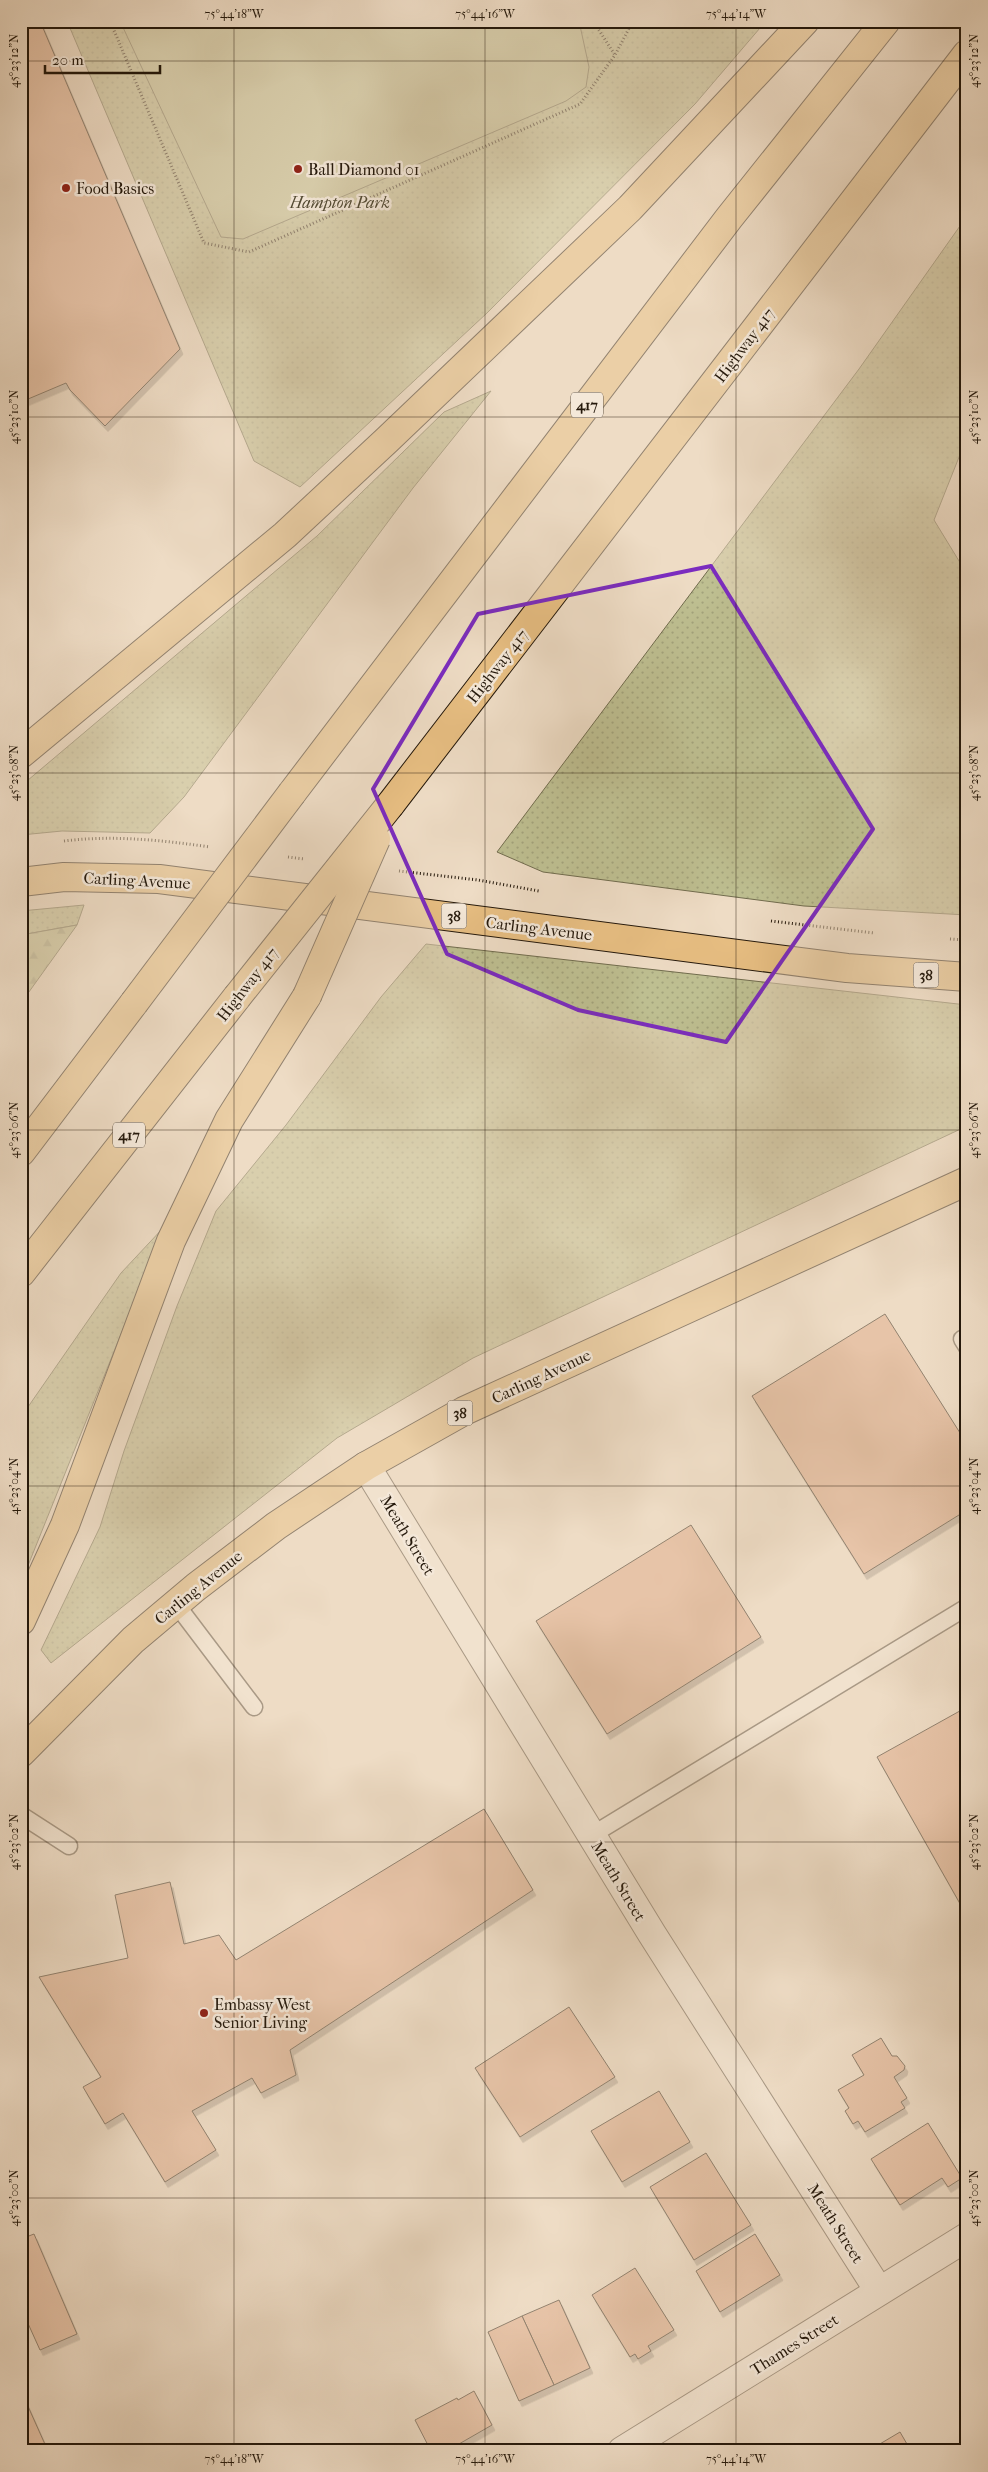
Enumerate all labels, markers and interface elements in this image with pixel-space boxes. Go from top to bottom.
text: 75°44'18"W [205,7,265,21]
text: 75°44'16"W [455,7,516,21]
text: 75°44'14"W [706,7,767,21]
text: 45°23'12"N [7,34,21,88]
text: 45°23'12"N [967,34,981,88]
scale bar [45,42,160,74]
text: 20 m [52,51,84,69]
place label: Ball Diamond 01 [308,160,419,179]
marker: Ball Diamond 01 [292,163,304,175]
place label: Food Basics [76,179,154,198]
marker: Food Basics [60,182,72,194]
park label: Hampton Park [289,193,390,212]
street label: Highway 417 [710,304,779,386]
text: 45°23'10"N [7,390,21,444]
text: 45°23'10"N [967,390,981,444]
road number: 417 [571,392,603,418]
street label: Highway 417 [463,625,532,707]
text: 45°23'08"N [7,745,21,801]
text: 45°23'08"N [967,745,981,801]
street label: Carling Avenue [83,868,191,893]
road number: 38 [442,904,466,928]
street label: Carling Avenue [485,913,593,944]
street label: Highway 417 [213,943,282,1025]
road number: 38 [914,962,938,988]
text: 45°23'06"N [7,1102,21,1158]
text: 45°23'06"N [967,1102,981,1158]
road number: 417 [113,1122,145,1148]
street label: Carling Avenue [489,1345,594,1408]
road number: 38 [448,1400,472,1426]
text: 45°23'04"N [7,1457,21,1515]
text: 45°23'04"N [967,1457,981,1515]
street label: Meath Street [376,1492,439,1579]
street label: Carling Avenue [151,1546,246,1628]
text: 45°23'02"N [7,1814,21,1870]
text: 45°23'02"N [967,1814,981,1870]
street label: Meath Street [587,1838,650,1925]
place label: Embassy West Senior Living [214,1995,311,2032]
marker: Embassy West Senior Living [198,2007,210,2019]
text: 45°23'00"N [7,2169,21,2227]
text: 45°23'00"N [967,2169,981,2227]
street label: Meath Street [804,2180,868,2267]
street label: Thames Street [747,2310,842,2379]
text: 75°44'18"W [205,2452,265,2466]
text: 75°44'16"W [455,2452,516,2466]
text: 75°44'14"W [706,2452,767,2466]

